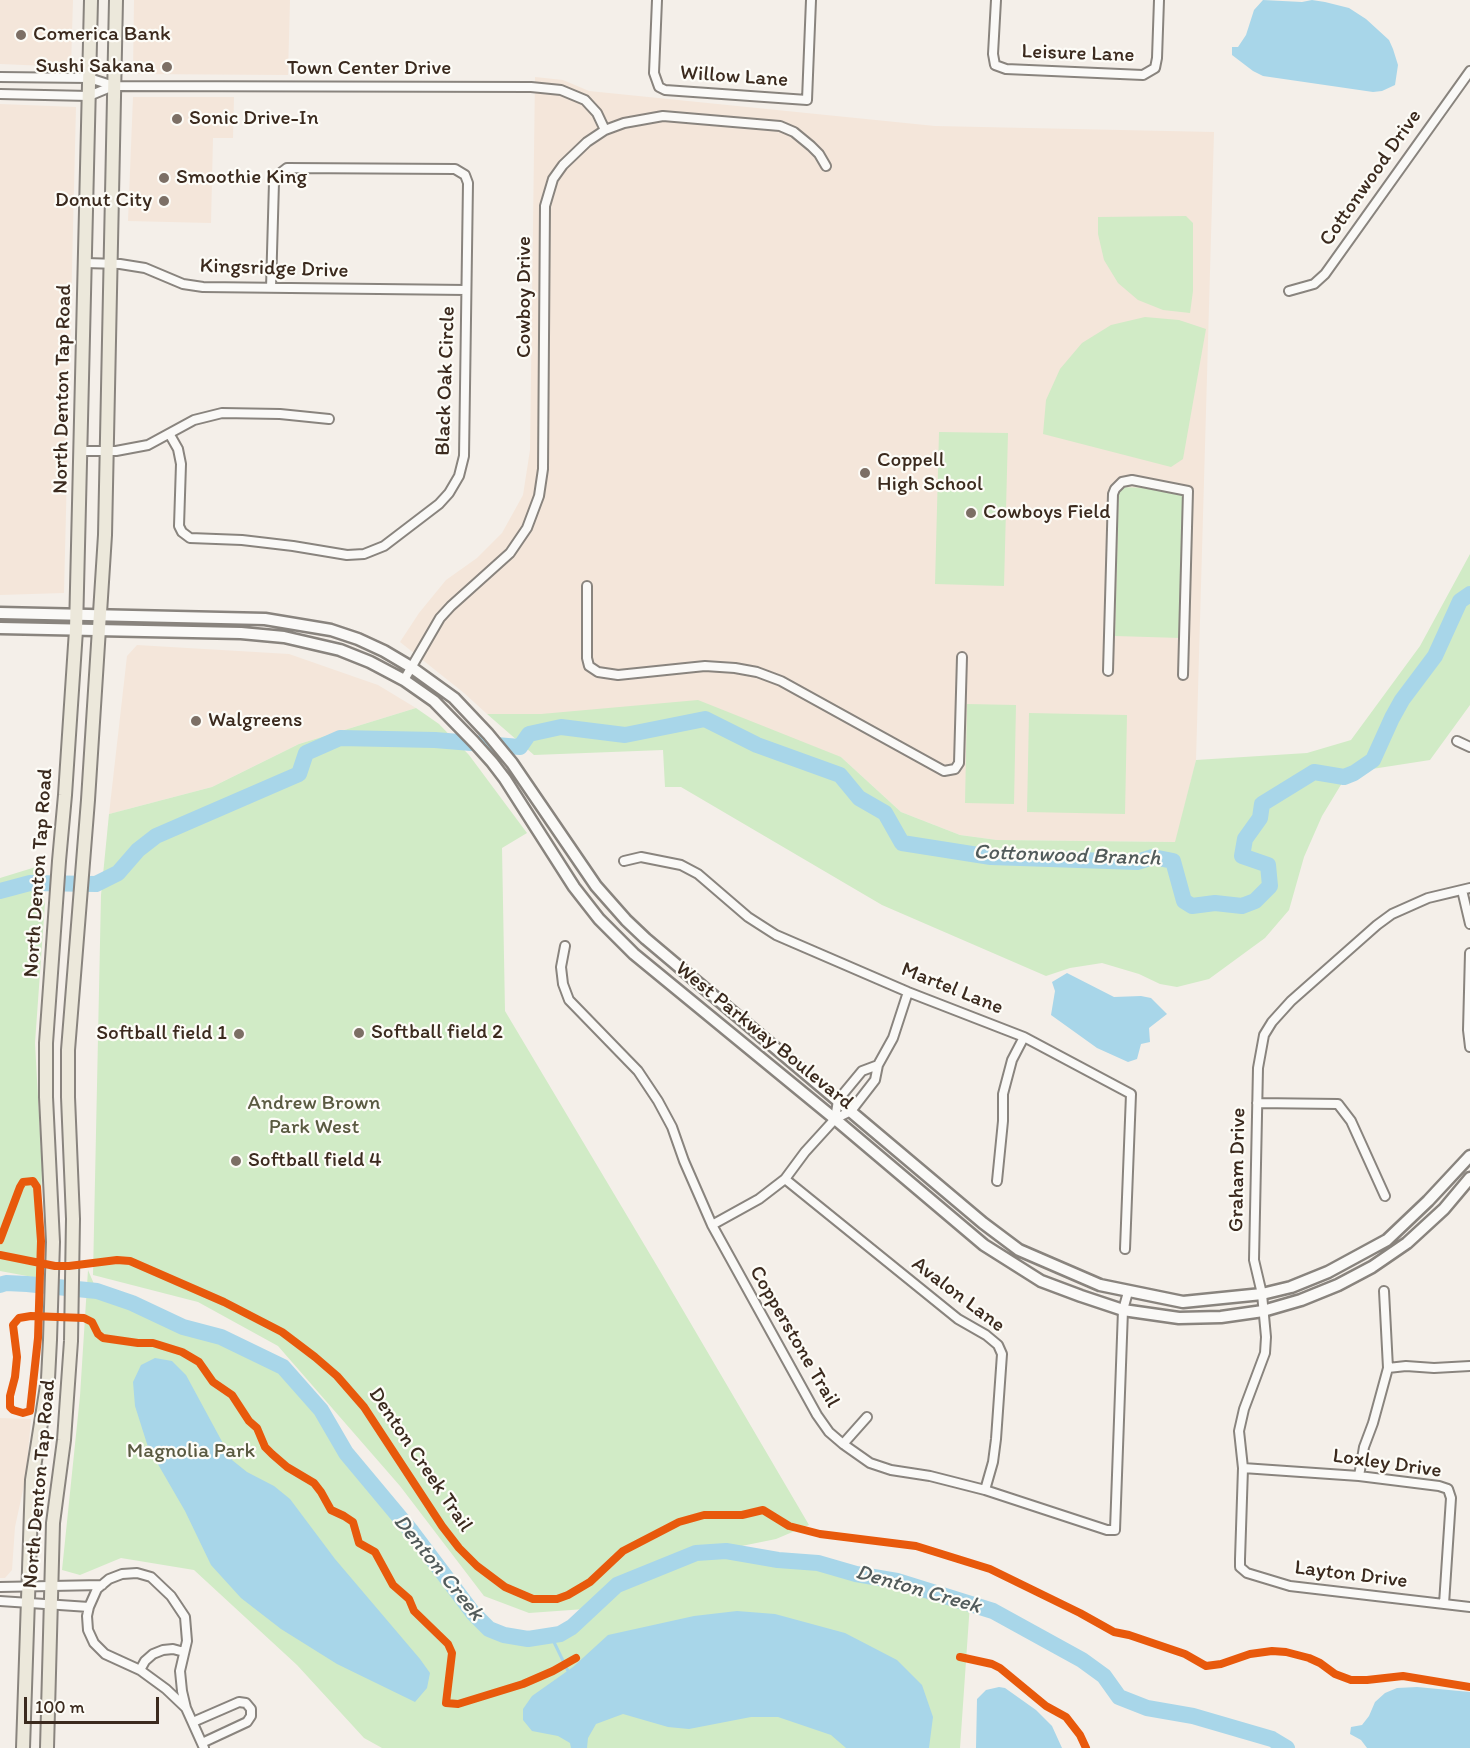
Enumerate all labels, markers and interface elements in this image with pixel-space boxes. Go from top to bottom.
place label: Comerica Bank [33,22,171,48]
marker: Comerica Bank [14,28,28,42]
street label: Leisure Lane [1021,39,1135,69]
place label: Sushi Sakana [35,54,155,80]
street label: Town Center Drive [287,56,451,82]
marker: Sushi Sakana [160,60,174,74]
street label: Willow Lane [679,61,789,93]
street label: Cottonwood Drive [1315,105,1427,251]
place label: Sonic Drive-In [189,106,319,132]
marker: Sonic Drive-In [170,112,184,126]
place label: Smoothie King [176,165,307,191]
marker: Smoothie King [157,171,171,185]
place label: Donut City [55,188,152,214]
marker: Donut City [157,194,171,208]
street label: Cowboy Drive [512,236,538,358]
street label: Kingsridge Drive [199,254,349,284]
street label: North Denton Tap Road [49,284,77,494]
street label: Black Oak Circle [431,306,461,456]
place label: Coppell High School [877,448,983,498]
marker: Coppell High School [858,466,872,480]
place label: Cowboys Field [983,500,1110,526]
marker: Cowboys Field [964,506,978,520]
place label: Walgreens [208,708,302,734]
marker: Walgreens [189,714,203,728]
street label: North Denton Tap Road [19,768,59,978]
water label: Cottonwood Branch [973,840,1161,872]
street label: West Parkway Boulevard [670,956,858,1116]
street label: Martel Lane [897,957,1007,1021]
place label: Softball field 2 [371,1020,503,1046]
place label: Softball field 1 [96,1021,227,1047]
marker: Softball field 2 [352,1026,366,1040]
marker: Softball field 1 [232,1027,246,1041]
park label: Andrew Brown Park West [248,1091,380,1141]
street label: Graham Drive [1224,1108,1252,1232]
place label: Softball field 4 [248,1148,382,1174]
marker: Softball field 4 [229,1154,243,1168]
street label: Avalon Lane [906,1252,1010,1338]
street label: Copperstone Trail [743,1262,845,1412]
street label: North Denton Tap Road [18,1378,62,1590]
street label: Denton Creek Trail [362,1383,478,1537]
park label: Magnolia Park [127,1439,255,1465]
street label: Loxley Drive [1331,1444,1443,1484]
water label: Denton Creek [387,1510,489,1626]
street label: Layton Drive [1293,1556,1409,1594]
water label: Denton Creek [852,1560,984,1620]
scale bar [27,1685,162,1723]
text: 100 m [35,1696,85,1718]

